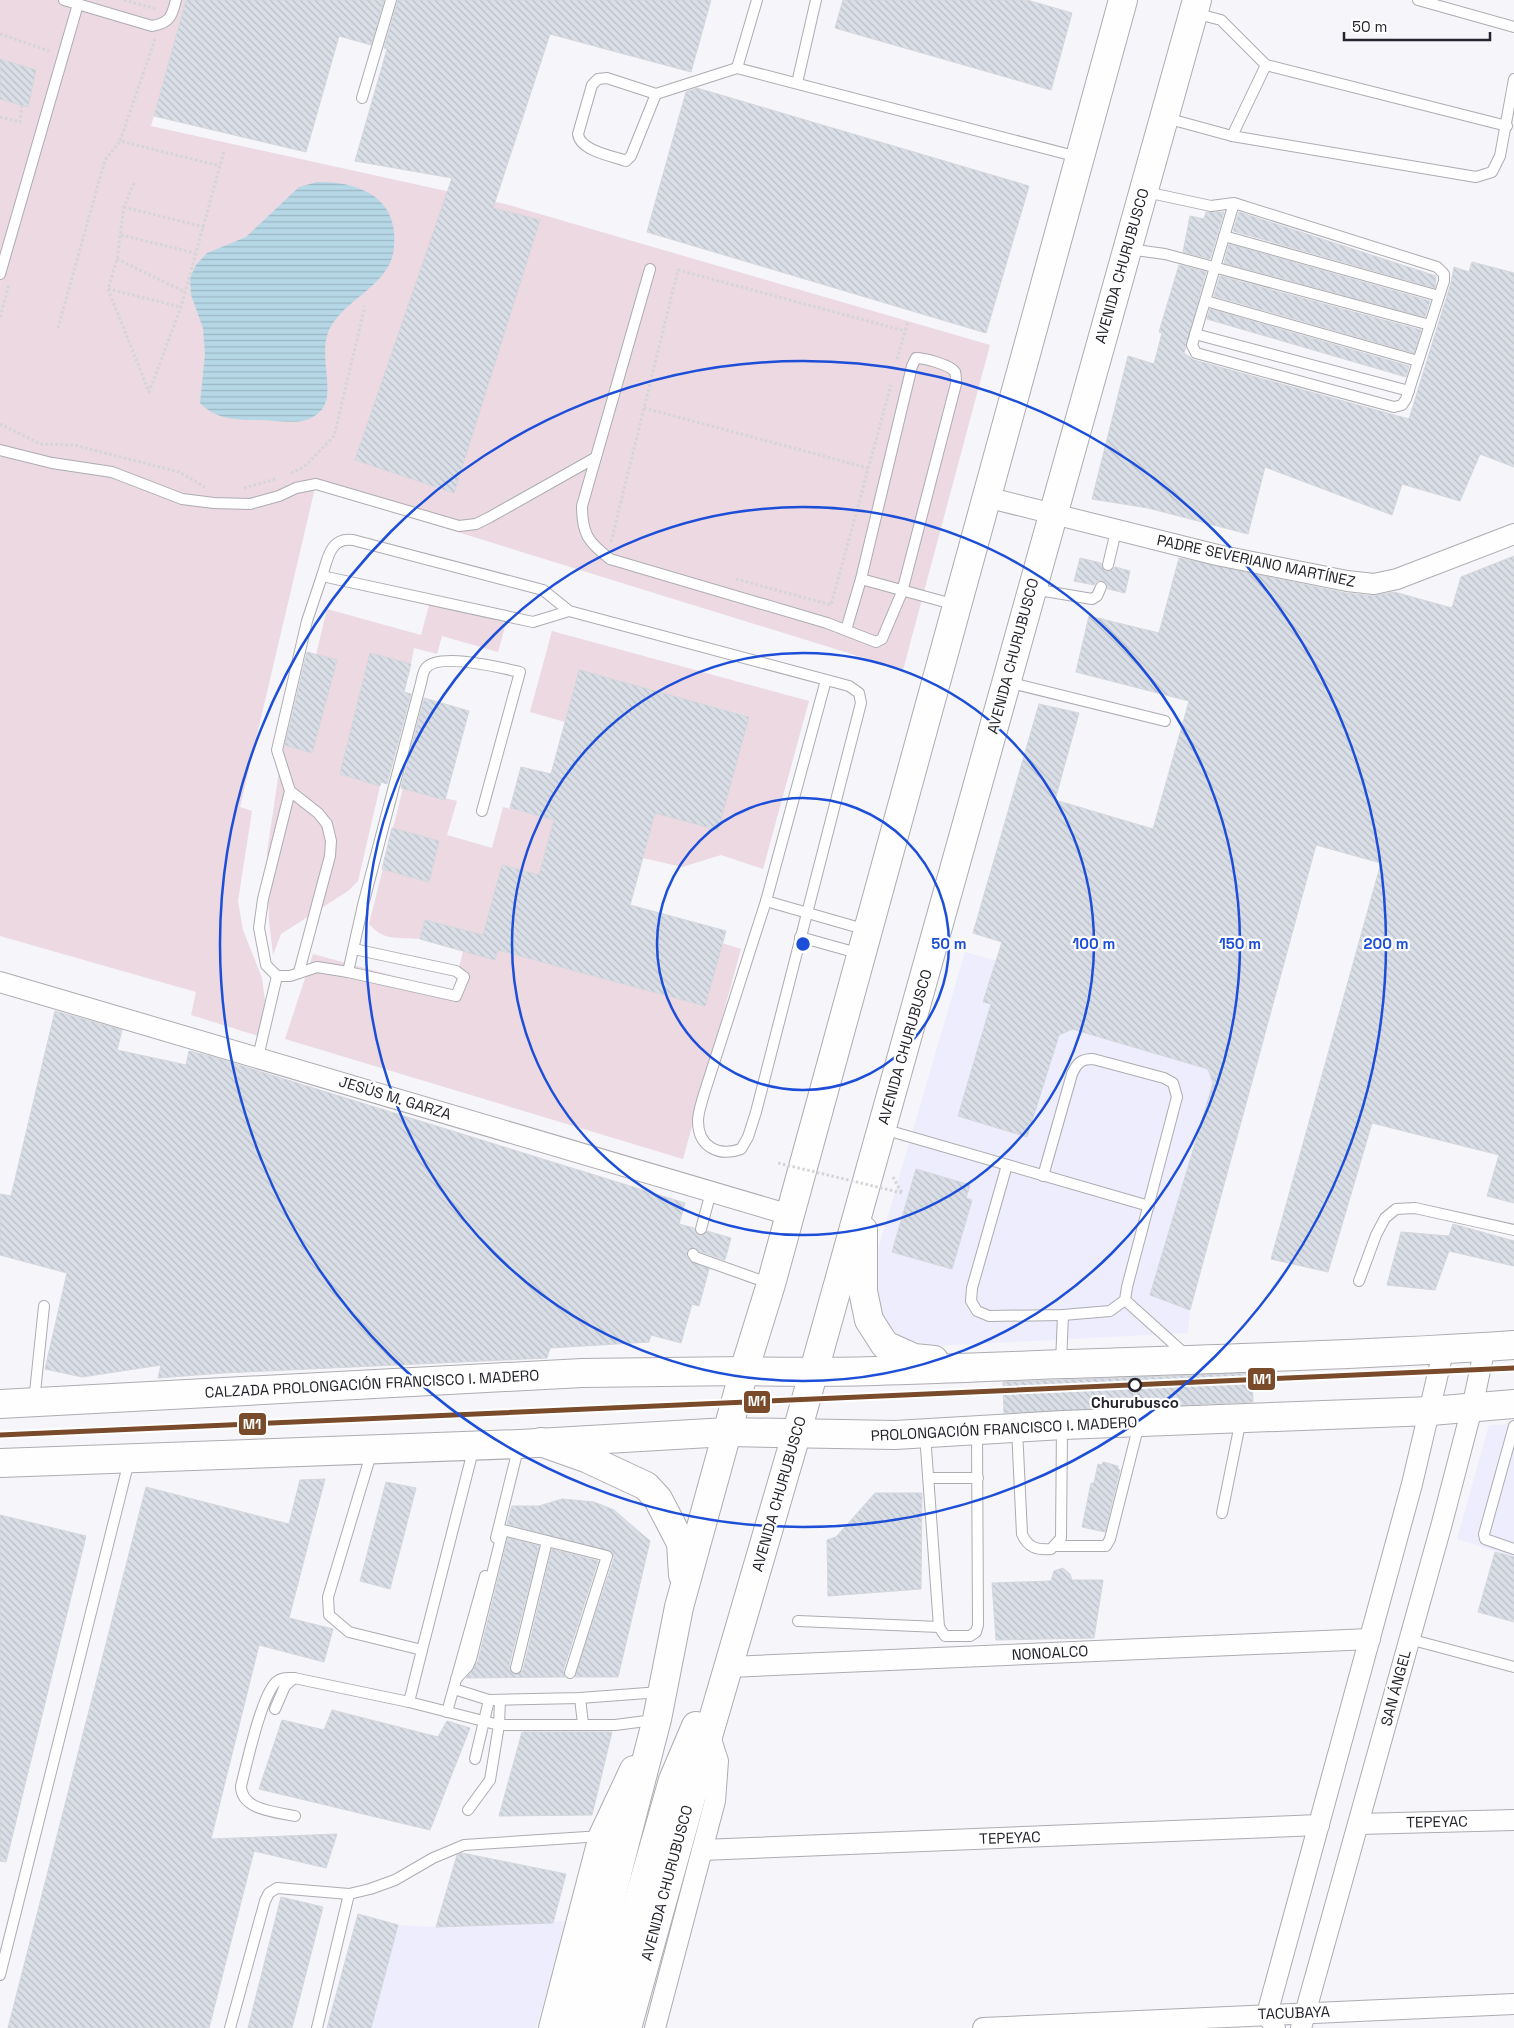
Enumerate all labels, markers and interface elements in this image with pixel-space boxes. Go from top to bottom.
scale bar [1344,10,1490,42]
text: 50 m [1352,17,1387,36]
street label: AVENIDA CHURUBUSCO [1090,186,1153,346]
street label: PADRE SEVERIANO MARTÍNEZ [1155,530,1357,591]
street label: AVENIDA CHURUBUSCO [983,576,1042,736]
text: 50 m [931,934,967,953]
text: 100 m [1073,934,1115,953]
text: 150 m [1219,934,1261,953]
text: 200 m [1364,934,1408,953]
centre of rings [794,935,812,953]
street label: AVENIDA CHURUBUSCO [873,967,936,1127]
street label: JESÚS M. GARZA [337,1071,454,1124]
street label: CALZADA PROLONGACIÓN FRANCISCO I. MADERO [204,1365,540,1402]
line badge: M1 [1247,1367,1276,1391]
text: M1 [1253,1370,1271,1388]
marker: Churubusco [1128,1378,1142,1392]
line badge: M1 [743,1390,771,1414]
text: M1 [748,1392,766,1410]
place label: Churubusco [1091,1393,1179,1412]
line badge: M1 [238,1412,267,1436]
street label: PROLONGACIÓN FRANCISCO I. MADERO [870,1412,1138,1445]
street label: AVENIDA CHURUBUSCO [747,1414,810,1574]
text: M1 [243,1415,261,1433]
street label: NONOALCO [1011,1641,1089,1664]
street label: SAN ÁNGEL [1376,1648,1415,1728]
street label: AVENIDA CHURUBUSCO [637,1803,696,1963]
street label: TEPEYAC [1406,1811,1468,1832]
street label: TEPEYAC [979,1827,1041,1848]
street label: TACUBAYA [1258,2002,1331,2023]

